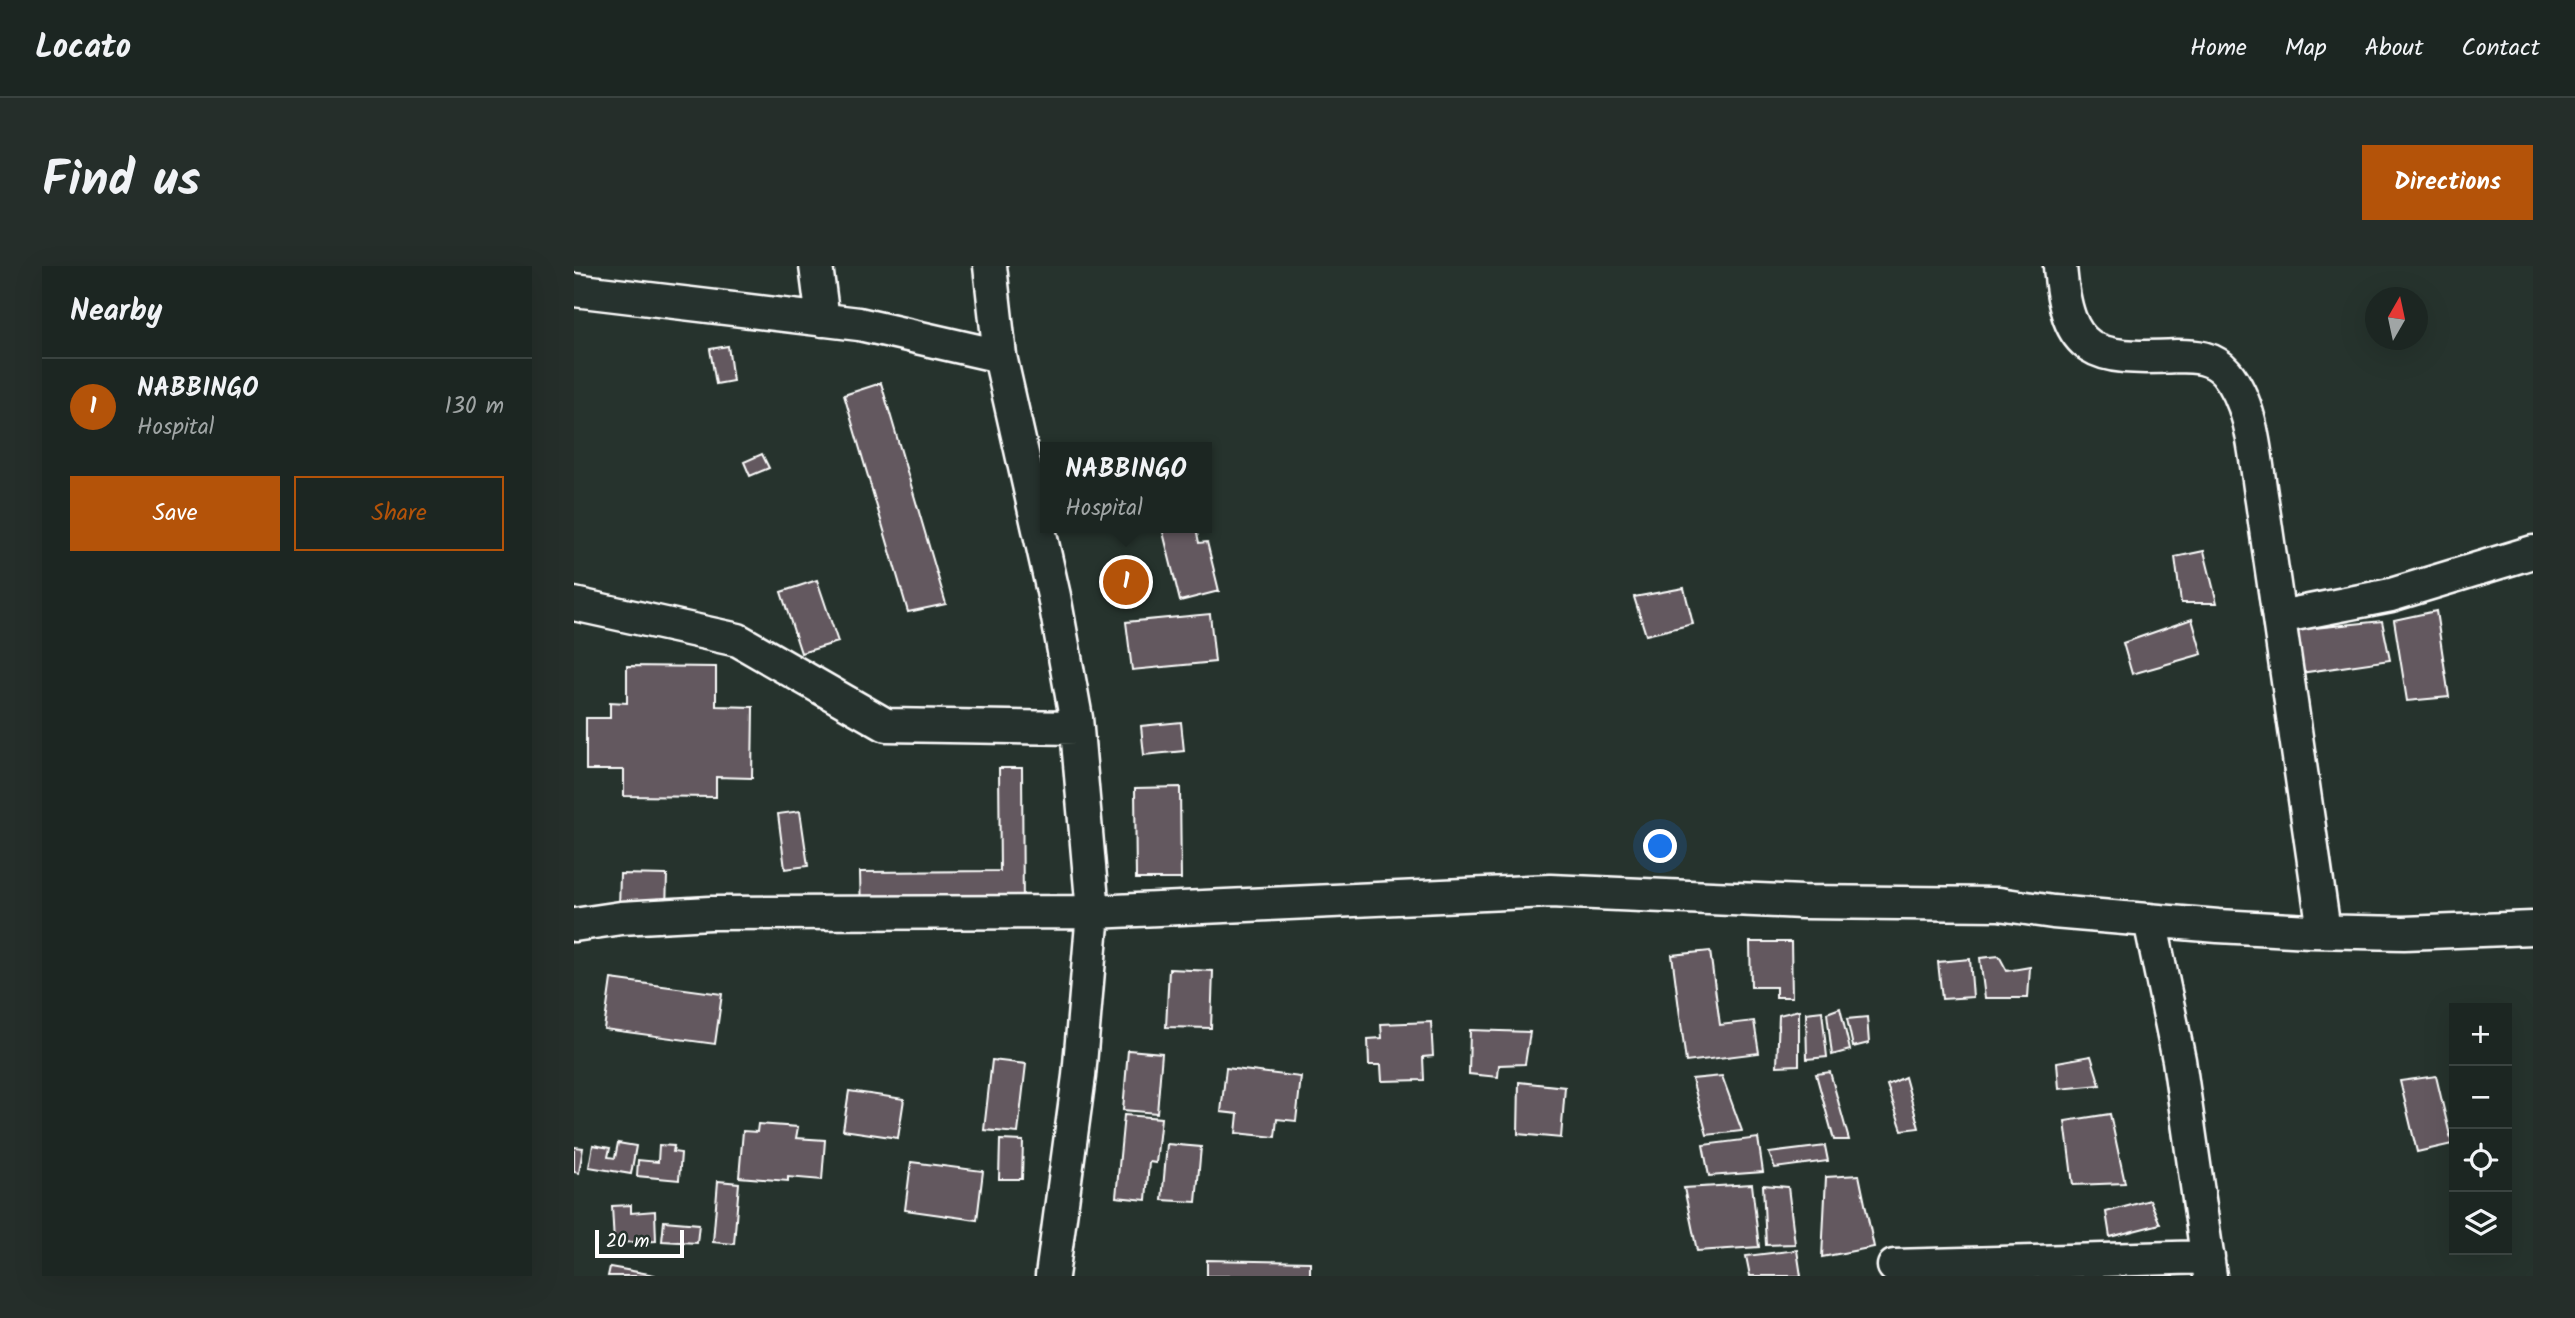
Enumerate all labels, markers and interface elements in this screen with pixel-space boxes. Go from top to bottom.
text: Locato [35,22,131,75]
text: Home [2190,29,2247,68]
text: Map [2285,29,2327,68]
text: About [2365,29,2423,68]
text: Contact [2461,29,2540,68]
text: Find us [42,143,200,221]
button: Directions [2362,145,2533,220]
north arrow [2365,287,2428,350]
text: Nearby [70,288,162,336]
text: NABBINGO [137,368,258,410]
text: 1 [90,389,96,425]
text: 130 m [445,389,504,425]
text: Hospital [137,410,214,446]
popup [1040,442,1212,533]
text: NABBINGO [1065,449,1187,491]
button: Save [70,476,280,551]
button: Share [294,476,504,551]
text: Hospital [1065,491,1143,527]
pin: 1 [1103,556,1149,608]
your location [1643,829,1677,863]
map controls [2449,1003,2512,1255]
button: + [2449,1003,2512,1066]
button: − [2449,1066,2512,1129]
button: locate [2449,1129,2512,1192]
button: layers [2449,1192,2512,1255]
scale bar [595,1227,684,1259]
text: 20 m [606,1227,649,1257]

